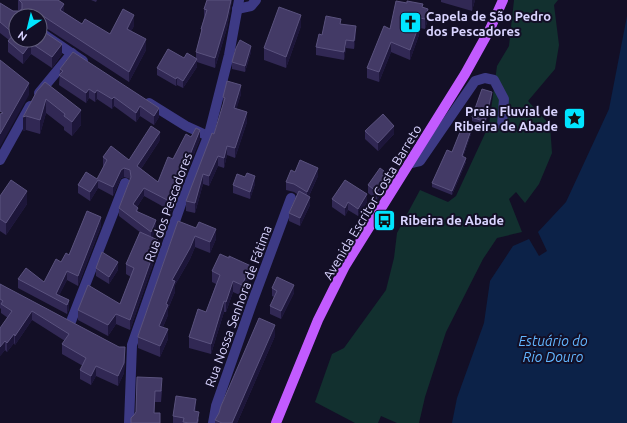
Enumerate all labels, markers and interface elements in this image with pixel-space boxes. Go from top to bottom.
north arrow [8,8,48,48]
place label: Capela de São Pedro dos Pescadores [426,9,551,38]
church icon: Capela de São Pedro dos Pescadores [397,10,423,36]
text: N [15,29,29,43]
place label: Praia Fluvial de Ribeira de Abade [454,104,558,133]
place icon: Praia Fluvial de Ribeira de Abade [561,105,587,131]
street label: Avenida Escritor Costa Barreto [320,122,424,282]
street label: Rua dos Pescadores [142,150,194,263]
bus stop icon: Ribeira de Abade [372,207,398,233]
place label: Ribeira de Abade [400,213,504,227]
street label: Rua Nossa Senhora de Fátima [202,223,274,389]
water label: Estuário do Rio Douro [518,333,588,365]

